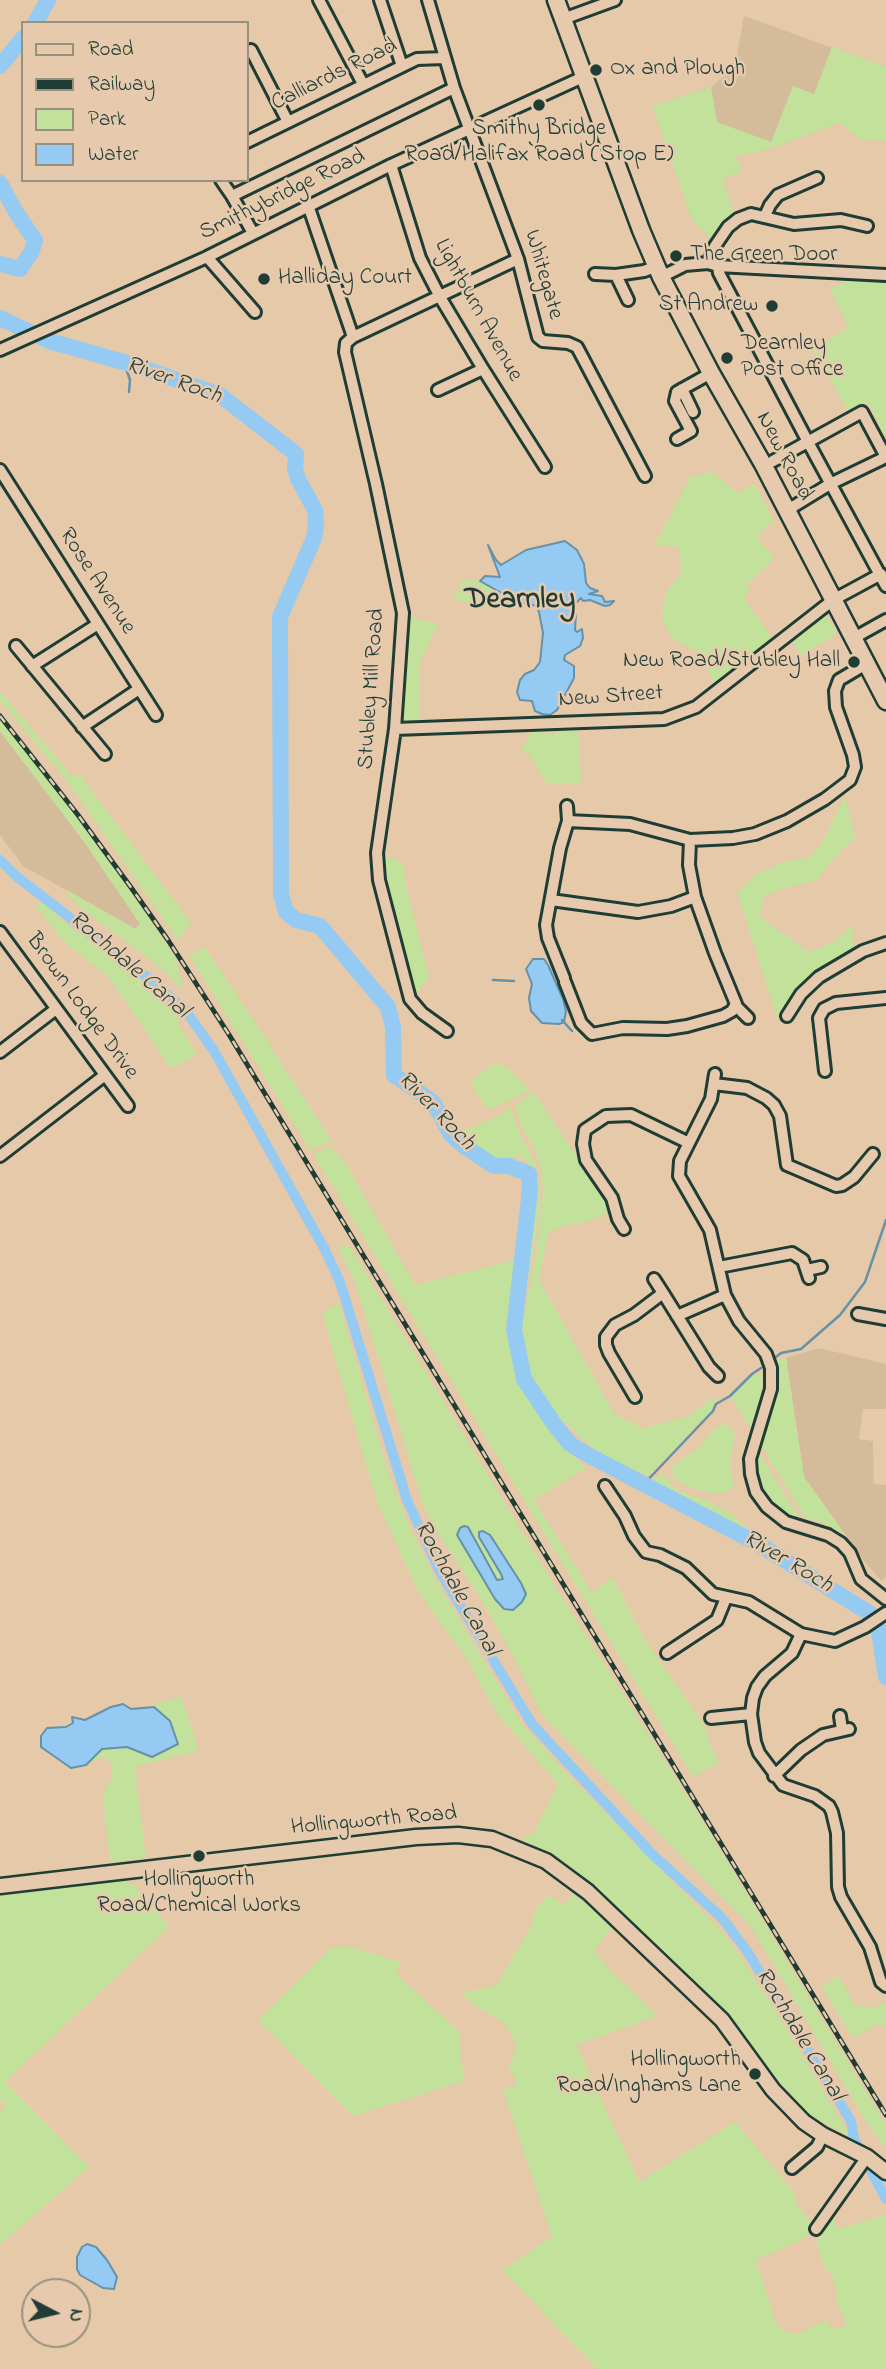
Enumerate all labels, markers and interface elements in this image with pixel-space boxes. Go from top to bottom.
legend [21,21,248,182]
street label: Calliards Road [267,34,403,118]
text: Road [88,35,134,65]
place label: Ox and Plough [610,56,745,84]
marker: Ox and Plough [588,62,604,78]
text: Railway [88,70,155,100]
marker: Smithy Bridge Road/Halifax Road (Stop E) [531,97,547,113]
text: Park [88,105,126,135]
place label: Smithy Bridge Road/Halifax Road (Stop E) [405,116,673,170]
text: Water [88,140,139,170]
street label: Smithybridge Road [196,144,370,248]
street label: Whitegate [516,227,568,323]
street label: Lightburn Avenue [426,235,528,387]
place label: The Green Door [690,242,837,270]
marker: The Green Door [668,248,684,264]
place label: Halliday Court [278,265,412,293]
marker: Halliday Court [256,271,272,287]
place label: St Andrew [659,292,758,320]
marker: St Andrew [764,298,780,314]
place label: Dearnley Post Office [741,331,843,385]
marker: Dearnley Post Office [719,350,735,366]
water label: River Roch [121,351,225,413]
street label: New Road [748,408,818,506]
street label: Rose Avenue [51,524,141,640]
district label: Dearnley [465,584,575,620]
street label: Stubley Mill Road [354,608,392,770]
place label: New Road/Stubley Hall [623,648,840,676]
marker: New Road/Stubley Hall [846,654,862,670]
street label: New Street [558,681,664,715]
water label: Rochdale Canal [62,906,194,1026]
street label: Brown Lodge Drive [19,928,143,1086]
water label: River Roch [390,1066,480,1158]
water label: Rochdale Canal [406,1516,504,1662]
water label: River Roch [737,1525,837,1601]
street label: Hollingworth Road [290,1801,458,1843]
marker: Hollingworth Road/Chemical Works [191,1848,207,1864]
place label: Hollingworth Road/Chemical Works [97,1867,301,1921]
water label: Rochdale Canal [747,1963,849,2107]
place label: Hollingworth Road/Inghams Lane [556,2047,741,2101]
marker: Hollingworth Road/Inghams Lane [747,2066,763,2082]
north arrow [21,2278,91,2348]
text: N [61,2307,90,2323]

